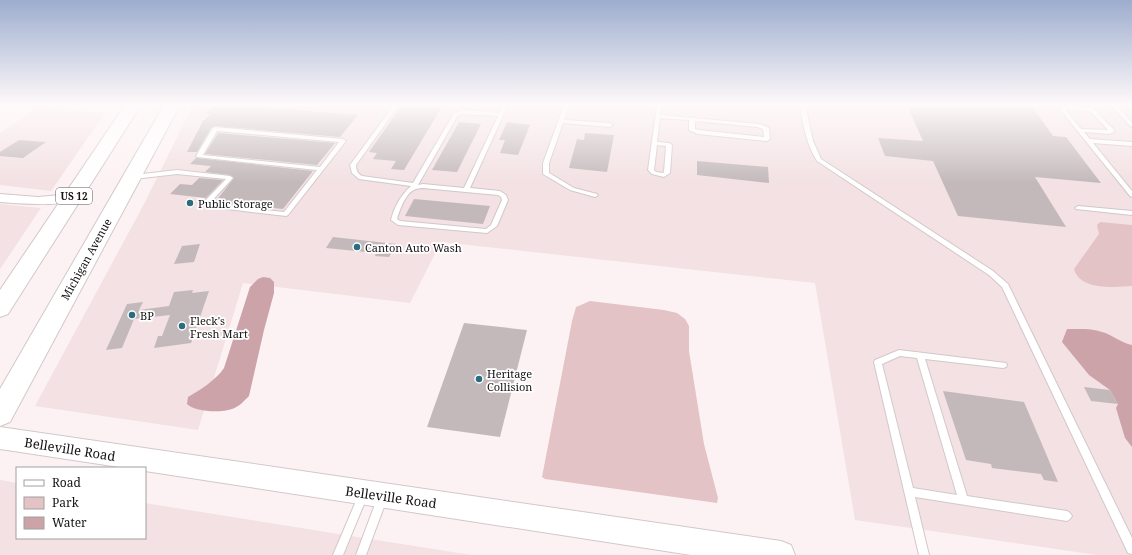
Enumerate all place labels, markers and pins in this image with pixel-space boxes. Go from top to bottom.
place label: Public Storage [198,196,273,211]
marker: Public Storage [185,198,195,208]
place label: Canton Auto Wash [365,240,462,255]
marker: Canton Auto Wash [352,242,362,252]
place label: BP [140,308,154,323]
marker: BP [127,310,137,320]
place label: Fleck's Fresh Mart [190,313,248,341]
marker: Fleck's Fresh Mart [177,321,187,331]
place label: Heritage Collision [487,366,532,394]
marker: Heritage Collision [474,374,484,384]

